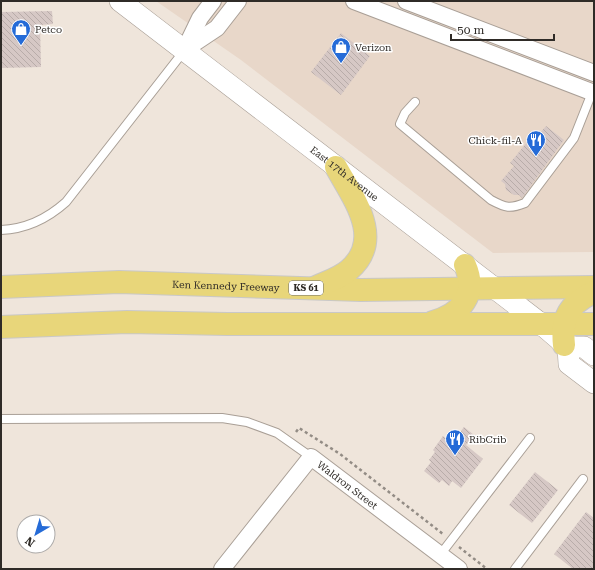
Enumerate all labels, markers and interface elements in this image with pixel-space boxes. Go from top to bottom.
scale bar [451,16,554,42]
shop icon: Petco [10,18,32,46]
text: 50 m [457,23,484,37]
place label: Petco [35,24,62,35]
shop icon: Verizon [330,36,352,64]
place label: Verizon [355,42,392,53]
restaurant icon: Chick-fil-A [525,129,547,157]
place label: Chick-fil-A [468,135,522,146]
street label: East 17th Avenue [308,144,381,203]
street label: Ken Kennedy Freeway [172,279,280,293]
road number: KS 61 [289,281,323,295]
restaurant icon: RibCrib [444,428,466,456]
place label: RibCrib [469,434,507,445]
street label: Waldron Street [315,459,380,512]
north arrow [16,514,56,554]
text: N [22,533,37,549]

